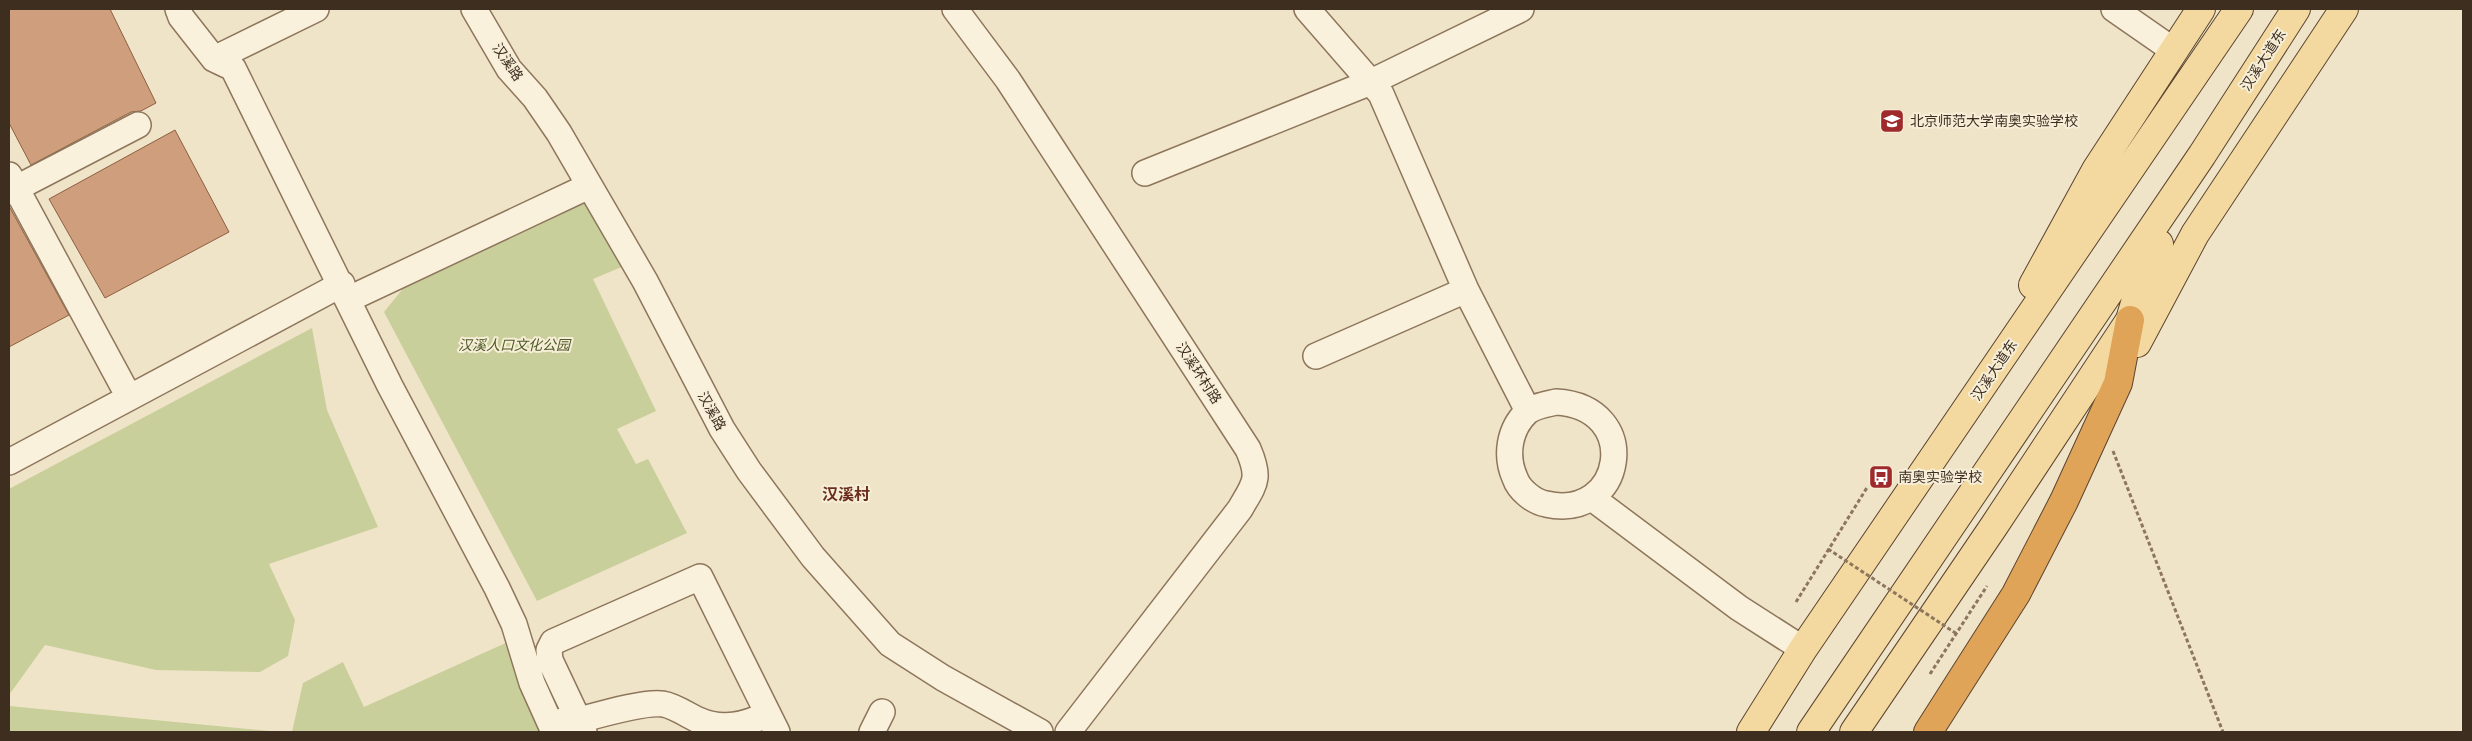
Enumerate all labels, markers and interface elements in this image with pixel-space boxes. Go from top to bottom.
street label: 汉溪大道东 [2235,25,2290,94]
street label: 汉溪路 [489,38,529,84]
school or university icon: 北京师范大学南奥实验学校 [1879,108,1905,134]
place label: 北京师范大学南奥实验学校 [1910,110,2078,130]
park label: 汉溪人口文化公园 [458,334,572,354]
street label: 汉溪大道东 [1965,335,2021,404]
street label: 汉溪环村路 [1172,338,1227,407]
street label: 汉溪路 [694,387,732,434]
bus stop icon: 南奥实验学校 [1868,464,1894,490]
place label: 南奥实验学校 [1898,466,1982,486]
district label: 汉溪村 [822,481,870,505]

